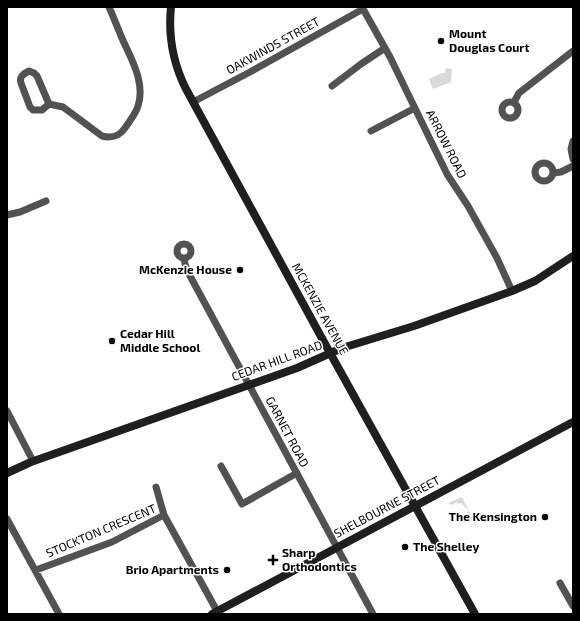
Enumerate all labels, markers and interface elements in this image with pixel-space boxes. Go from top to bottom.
street label: OAKWINDS STREET [223,14,322,77]
place label: Mount Douglas Court [449,26,529,54]
marker: Mount Douglas Court [436,36,446,46]
street label: ARROW ROAD [424,107,470,180]
street label: MCKENZIE AVENUE [290,260,352,357]
place label: McKenzie House [139,262,232,276]
marker: McKenzie House [235,265,245,275]
place label: Cedar Hill Middle School [120,326,200,354]
marker: Cedar Hill Middle School [107,336,117,346]
street label: CEDAR HILL ROAD [229,337,324,383]
street label: GARNET ROAD [263,394,312,469]
street label: SHELBOURNE STREET [331,472,442,540]
street label: STOCKTON CRESCENT [43,501,158,560]
place label: The Kensington [449,509,537,523]
marker: The Kensington [540,512,550,522]
place label: The Shelley [413,539,479,554]
marker: The Shelley [400,542,410,552]
place label: Sharp Orthodontics [282,545,357,573]
marker: Sharp Orthodontics [267,554,279,566]
place label: Brio Apartments [126,562,219,576]
marker: Brio Apartments [222,565,232,575]

